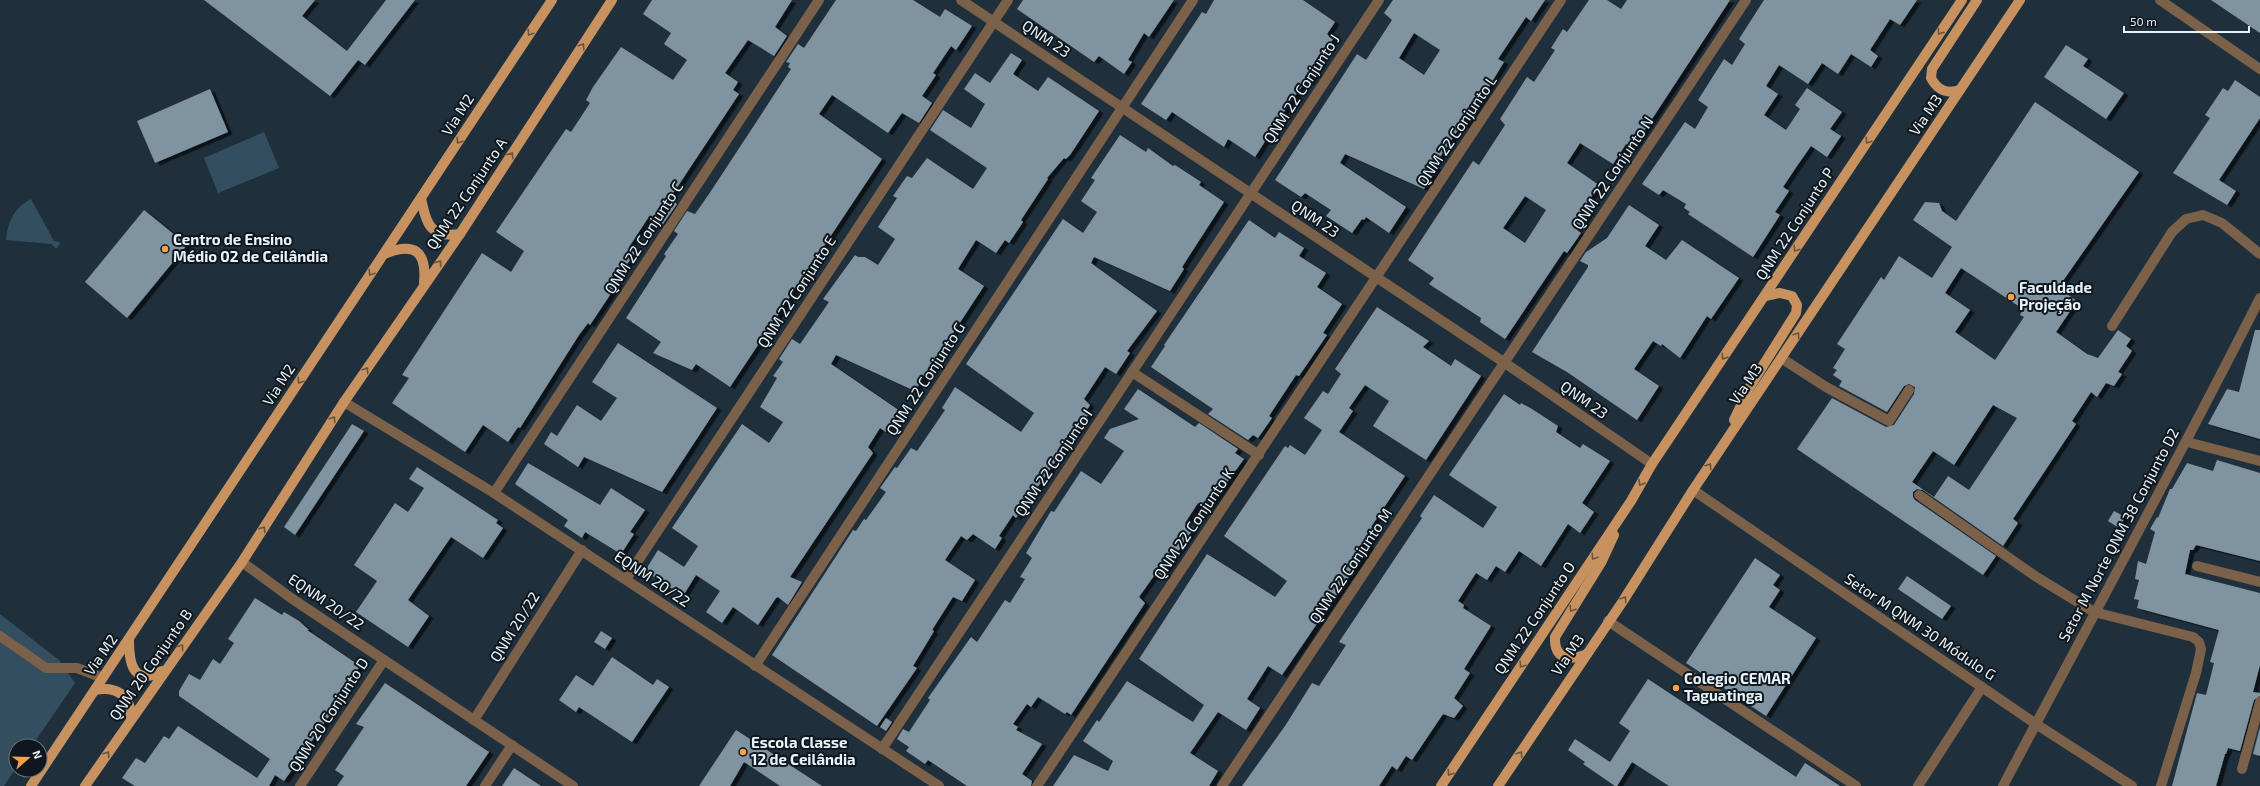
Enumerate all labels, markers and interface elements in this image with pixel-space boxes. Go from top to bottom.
scale bar [2124,8,2249,34]
text: 50 m [2130,14,2157,28]
street label: QNM 23 [1019,16,1074,62]
one-way arrow [528,28,535,35]
one-way arrow [1938,28,1945,35]
street label: QNM 22 Conjunto J [1259,31,1344,147]
one-way arrow [577,43,585,50]
street label: QNM 22 Conjunto L [1413,72,1501,190]
street label: Via M2 [437,90,477,139]
street label: Via M3 [1905,90,1945,139]
street label: QNM 22 Conjunto N [1568,113,1657,233]
street label: QNM 22 Conjunto A [422,134,511,253]
one-way arrow [1866,136,1873,143]
one-way arrow [456,137,464,144]
one-way arrow [507,152,514,159]
street label: QNM 22 Conjunto P [1751,164,1838,284]
street label: QNM 22 Conjunto C [600,178,687,298]
street label: QNM 23 [1288,196,1343,242]
place label: Centro de Ensino Médio 02 de Ceilândia [173,230,328,265]
street label: QNM 22 Conjunto E [753,232,840,351]
marker: Centro de Ensino Médio 02 de Ceilândia [160,244,170,254]
one-way arrow [1793,245,1801,252]
one-way arrow [434,260,442,267]
one-way arrow [369,268,376,275]
place label: Faculdade Projeção [2019,278,2092,315]
marker: Faculdade Projeção [2006,292,2016,302]
street label: QNM 22 Conjunto G [882,319,969,439]
one-way arrow [1792,332,1800,339]
one-way arrow [1721,353,1729,360]
street label: Via M3 [1725,359,1765,408]
street label: Via M2 [258,360,298,409]
one-way arrow [361,367,369,374]
street label: QNM 23 [1557,376,1612,423]
one-way arrow [297,377,304,384]
street label: QNM 22 Conjunto I [1011,405,1097,520]
one-way arrow [328,416,336,423]
street label: Setor M Norte QNM 38 Conjunto D2 [2054,425,2183,645]
one-way arrow [1704,463,1712,470]
street label: QNM 22 Conjunto K [1149,464,1238,583]
one-way arrow [1639,479,1646,486]
street label: QNM 22 Conjunto M [1305,505,1396,627]
one-way arrow [258,526,266,533]
street label: EQNM 20/22 [611,546,694,611]
one-way arrow [1592,552,1599,559]
street label: QNM 22 Conjunto O [1490,558,1579,678]
street label: EQNM 20/22 [285,569,368,634]
street label: Setor M QNM 30 Módulo G [1841,569,2000,684]
street label: QNM 20/22 [486,588,544,665]
one-way arrow [1619,596,1627,603]
street label: QNM 20 Conjunto B [105,605,196,724]
one-way arrow [1569,605,1577,612]
street label: Via M2 [80,630,121,678]
street label: Via M3 [1547,630,1587,679]
one-way arrow [176,644,183,651]
street label: QNM 20 Conjunto D [285,654,373,775]
one-way arrow [1519,661,1527,668]
place label: Colegio CEMAR Taguatinga [1684,669,1791,704]
marker: Colegio CEMAR Taguatinga [1671,683,1681,693]
place label: Escola Classe 12 de Ceilândia [751,733,856,768]
north arrow [8,738,48,778]
marker: Escola Classe 12 de Ceilândia [738,747,748,757]
text: N [30,748,45,760]
one-way arrow [102,751,109,758]
one-way arrow [1515,751,1522,758]
one-way arrow [1447,769,1455,776]

